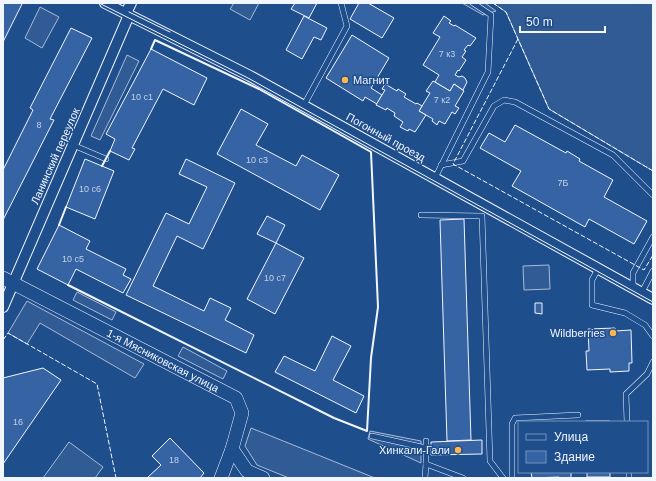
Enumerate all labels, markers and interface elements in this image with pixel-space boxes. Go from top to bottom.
scale bar [520,8,605,34]
text: 50 m [526,15,553,29]
house number: 7 к3 [439,49,455,59]
place label: Магнит [353,74,390,86]
marker: Магнит [340,75,350,85]
house number: 10 с1 [131,92,153,102]
house number: 7 к2 [434,95,450,105]
street label: Ланинский переулок [28,106,82,206]
street label: Погонный проезд [344,110,428,164]
house number: 8 [36,120,42,130]
house number: 10 с3 [246,155,268,165]
house number: 7Б [558,178,569,188]
house number: 10 с6 [79,184,101,194]
house number: 10 с5 [62,254,84,264]
house number: 10 c7 [264,273,286,283]
street label: 1-я Мясниковская улица [105,327,222,395]
place label: Wildberries [550,327,605,339]
marker: Wildberries [608,328,618,338]
house number: 16 [13,417,23,427]
legend [518,421,648,473]
text: Улица [554,430,588,444]
place label: Хинкали-Гали [379,444,450,456]
marker: Хинкали-Гали [453,445,463,455]
text: Здание [554,450,595,464]
house number: 18 [169,455,179,465]

